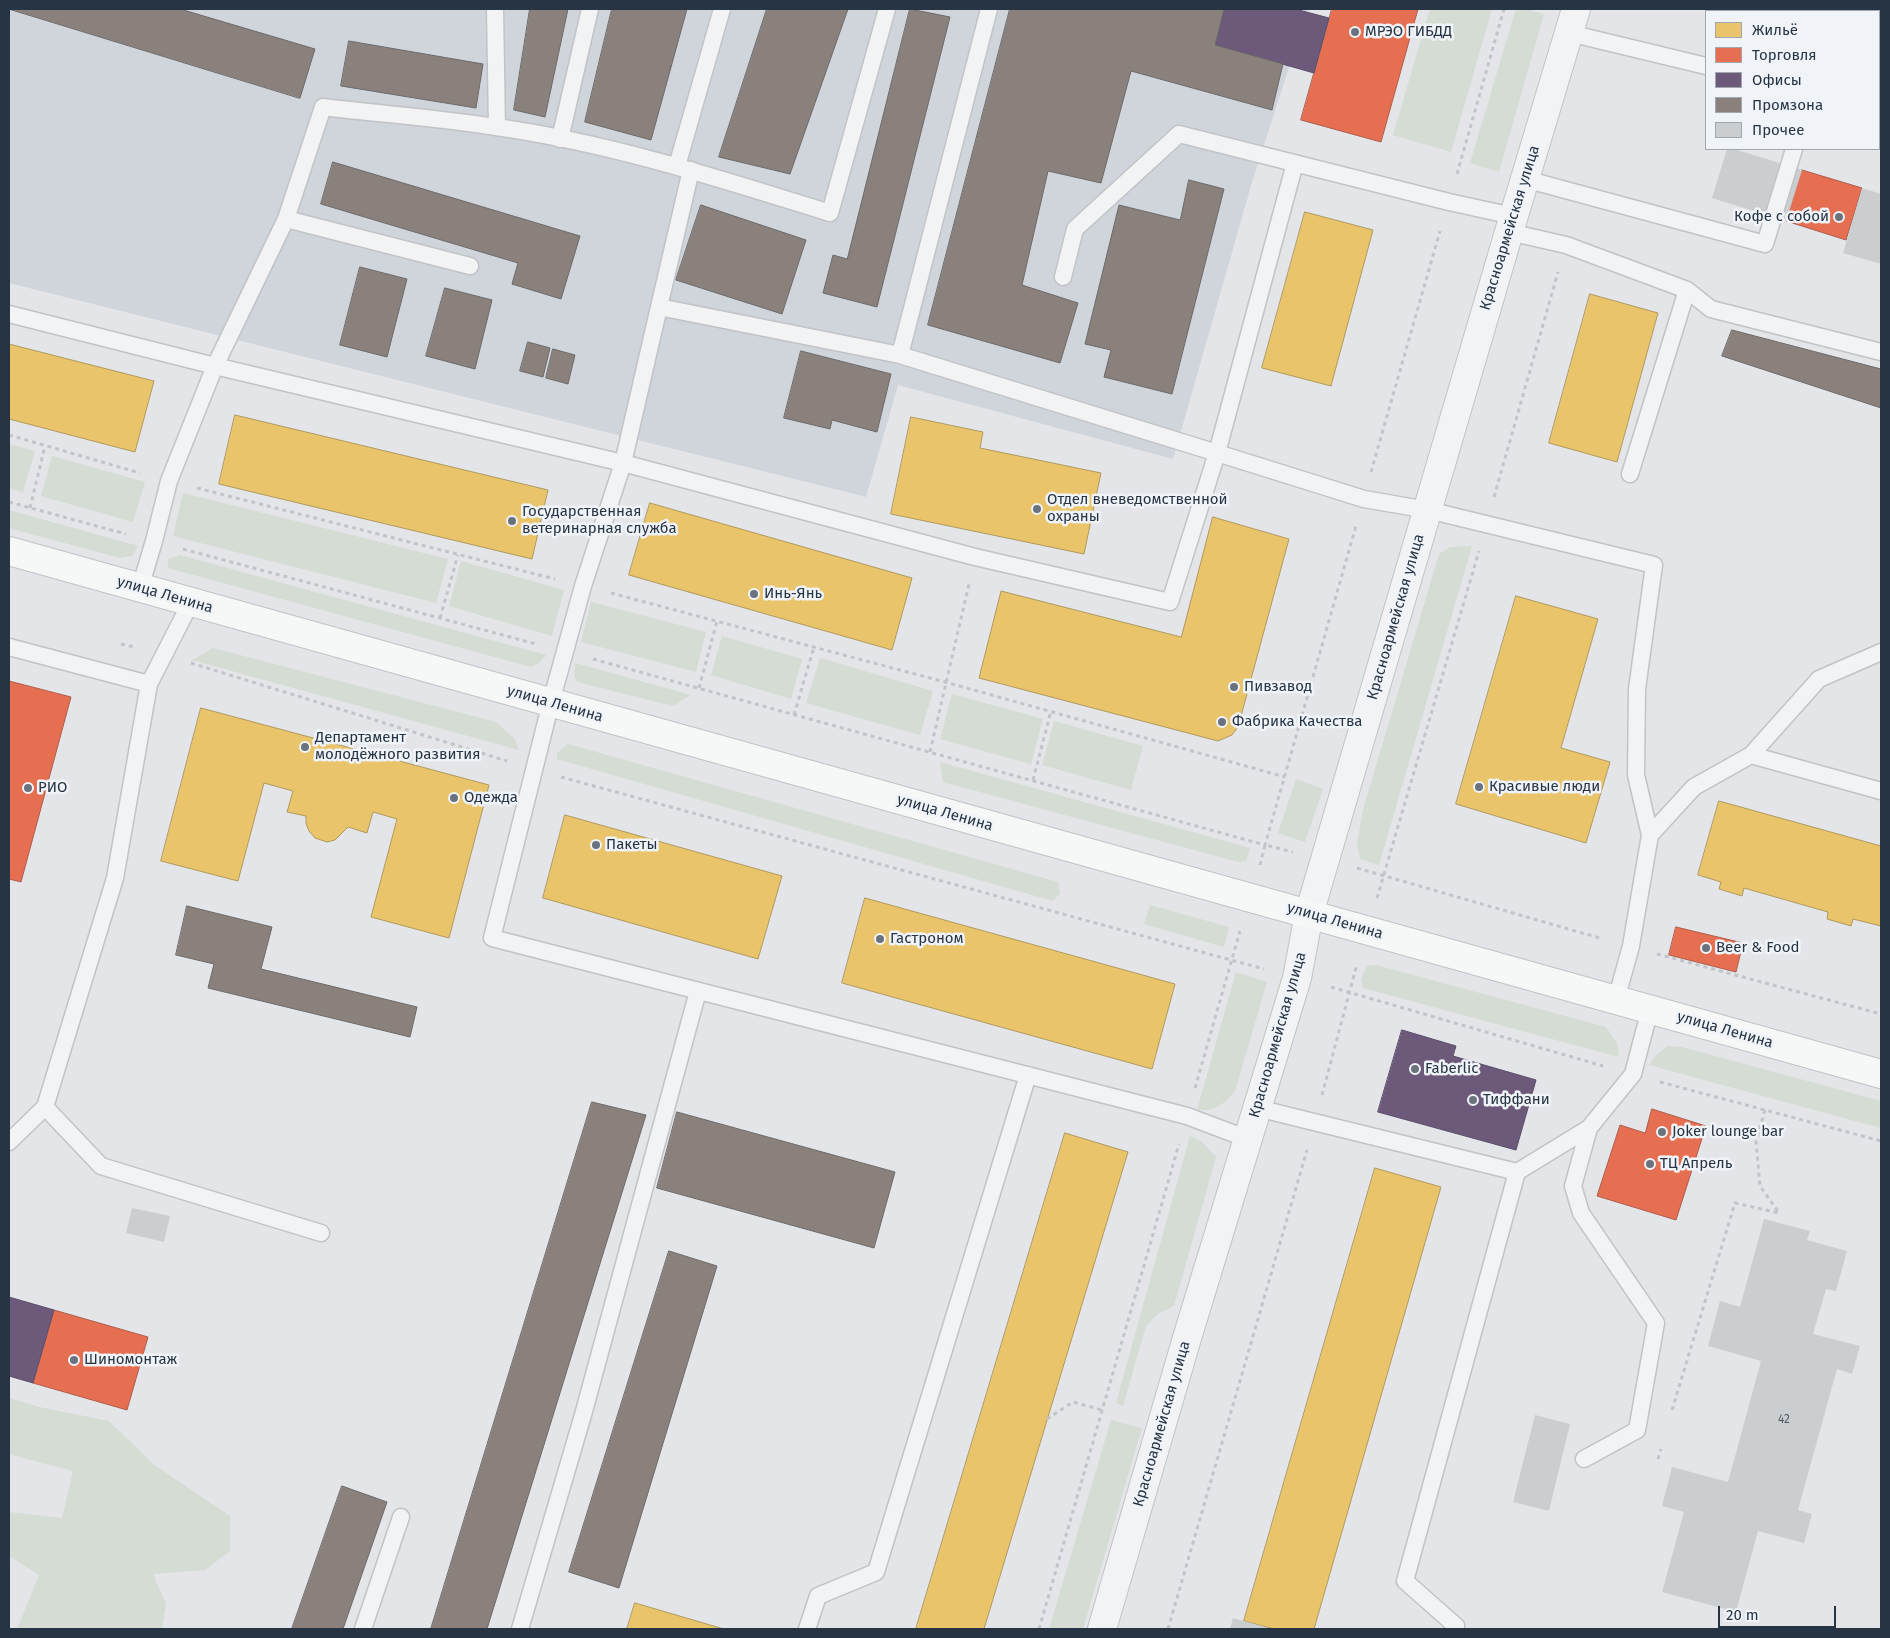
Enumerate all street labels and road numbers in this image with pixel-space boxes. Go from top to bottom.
street label: Красноармейская улица [1476,143,1544,313]
street label: Красноармейская улица [1364,532,1428,702]
street label: улица Ленина [115,573,215,617]
street label: улица Ленина [505,682,605,726]
street label: улица Ленина [895,791,995,835]
street label: улица Ленина [1285,899,1385,943]
street label: Красноармейская улица [1246,950,1310,1120]
street label: улица Ленина [1675,1008,1775,1052]
street label: Красноармейская улица [1130,1339,1194,1509]

